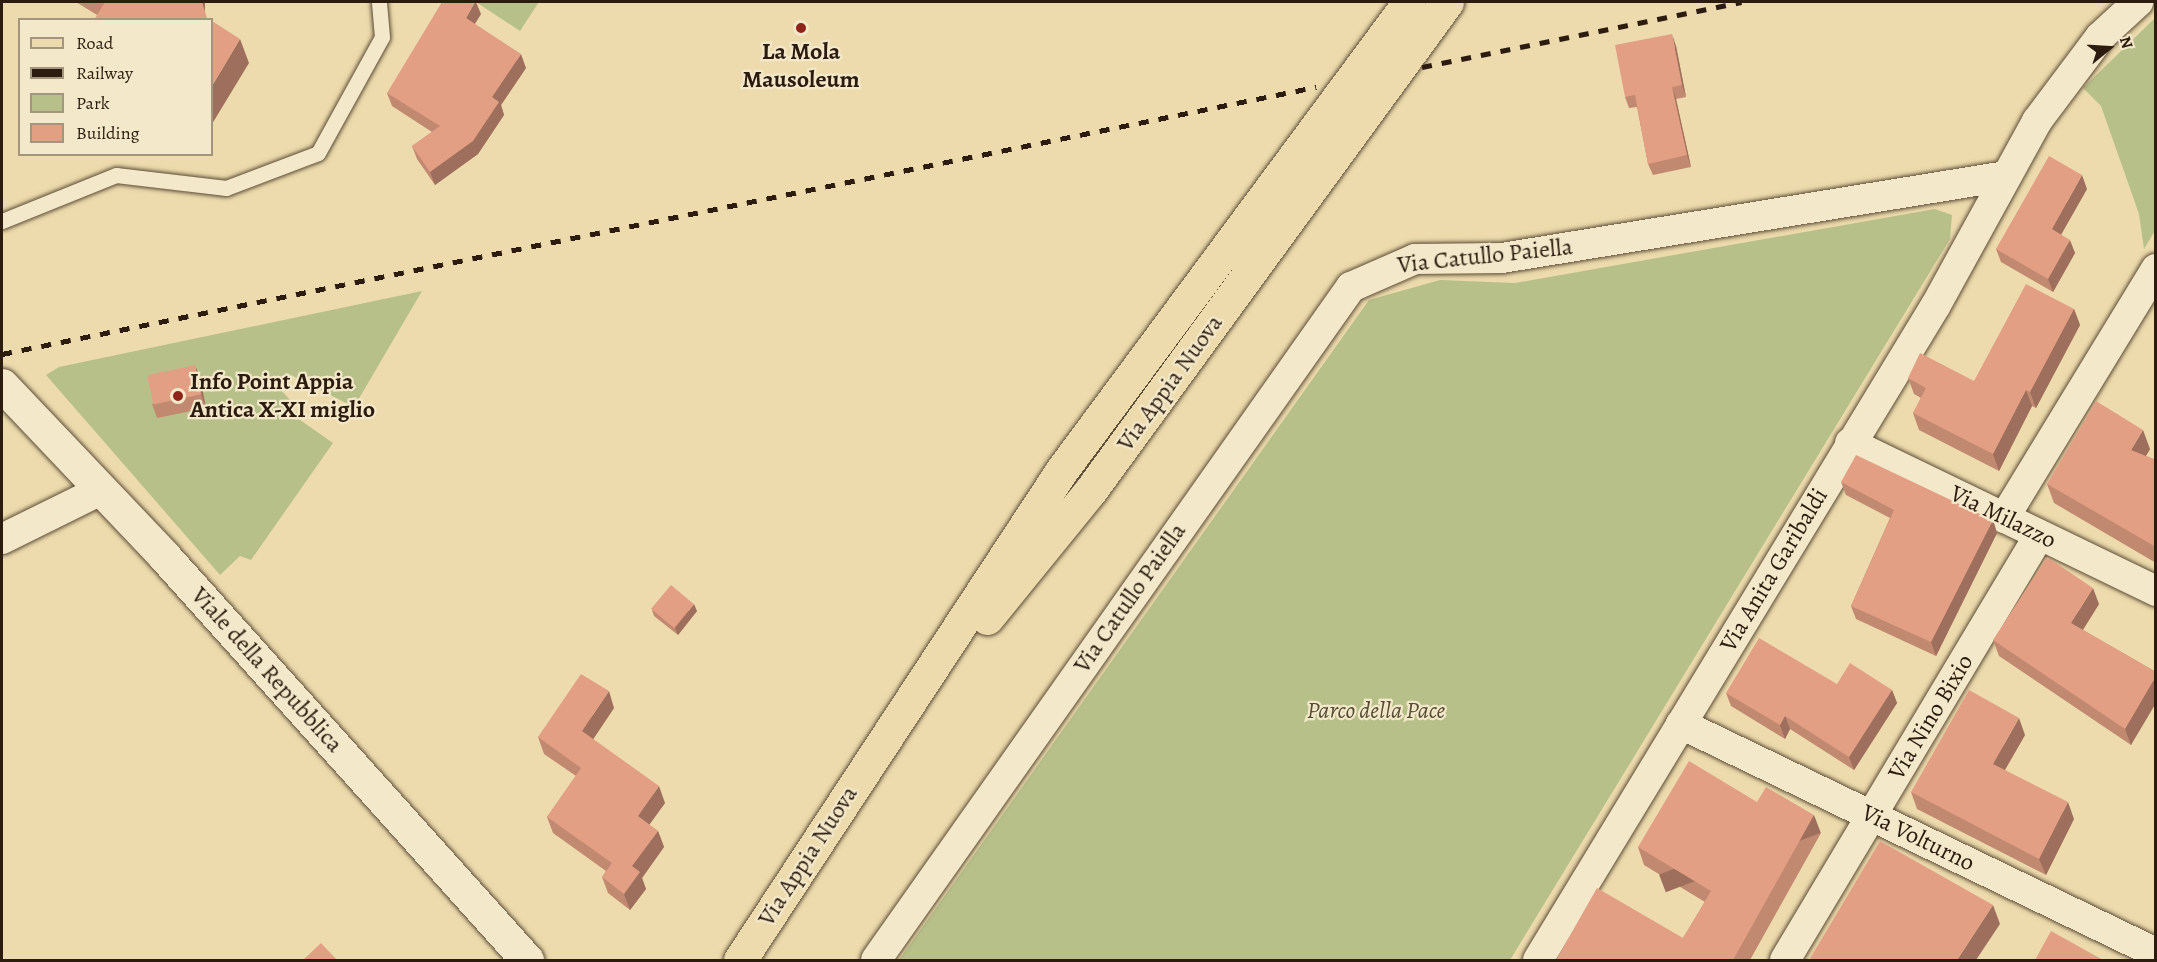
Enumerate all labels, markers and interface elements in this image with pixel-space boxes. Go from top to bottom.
legend [18,18,213,156]
north arrow [2079,18,2139,78]
marker: La Mola Mausoleum [794,21,808,35]
text: Road [76,31,113,55]
text: N [2114,33,2138,51]
place label: La Mola Mausoleum [742,38,860,94]
text: Railway [76,61,133,85]
text: Park [76,91,110,115]
text: Building [76,121,140,145]
street label: Via Catullo Paiella [1396,232,1574,280]
street label: Via Appia Nuova [1111,309,1229,457]
place label: Info Point Appia Antica X-XI miglio [190,368,375,424]
marker: Info Point Appia Antica X-XI miglio [171,389,185,403]
street label: Via Milazzo [1945,479,2061,555]
street label: Via Anita Garibaldi [1714,483,1834,657]
street label: Via Catullo Paiella [1068,518,1192,678]
street label: Viale della Repubblica [185,581,349,759]
street label: Via Nino Bixio [1882,649,1980,785]
park label: Parco della Pace [1307,697,1445,725]
street label: Via Appia Nuova [752,781,864,931]
street label: Via Volturno [1857,798,1979,878]

